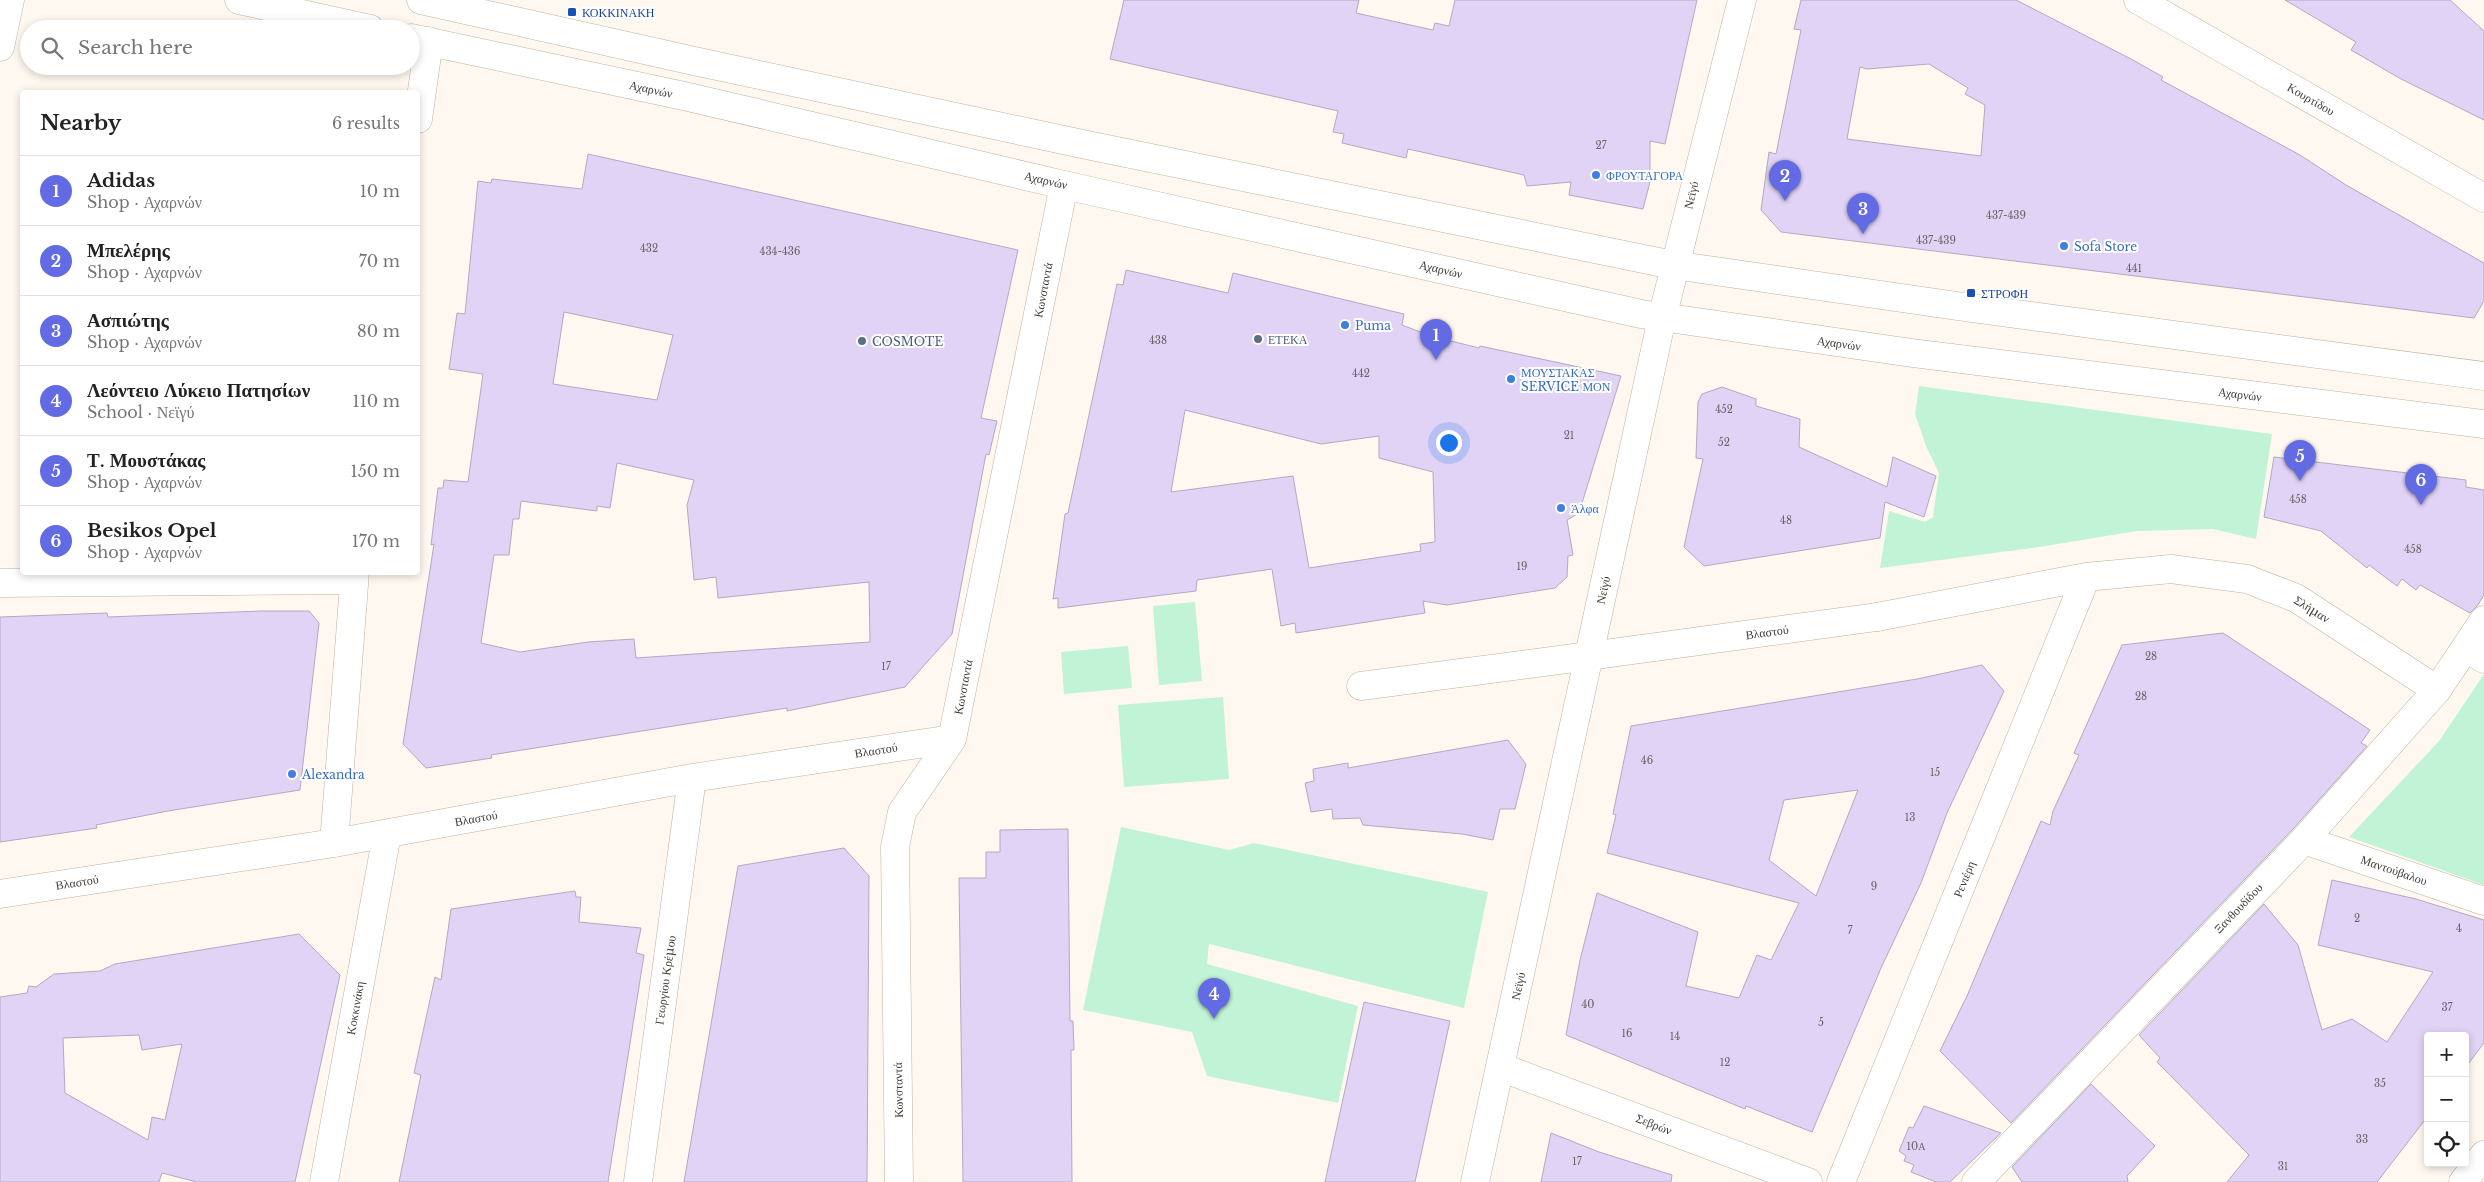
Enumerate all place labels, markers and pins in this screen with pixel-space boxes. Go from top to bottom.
place label: ΚΟΚΚΙΝΑΚΗ [582,5,655,20]
marker: ΚΟΚΚΙΝΑΚΗ [566,6,578,18]
pin: 2 [1769,160,1801,201]
place label: ΦΡΟΥΤΑΓΟΡΑ [1606,168,1683,183]
marker: ΦΡΟΥΤΑΓΟΡΑ [1590,169,1602,181]
pin: 3 [1847,193,1879,234]
place label: Sofa Store [2074,239,2137,254]
marker: Sofa Store [2058,240,2070,252]
place label: ΣΤΡΟΦΗ [1981,286,2028,301]
marker: ΣΤΡΟΦΗ [1965,287,1977,299]
place label: Puma [1355,318,1391,333]
marker: Puma [1339,319,1351,331]
pin: 1 [1420,319,1452,360]
place label: ΕΤΕΚΑ [1268,332,1308,347]
marker: ΕΤΕΚΑ [1252,333,1264,345]
place label: COSMOTE [872,334,943,349]
marker: COSMOTE [856,335,868,347]
place label: ΜΟΥΣΤΑΚΑΣ SERVICE ΜΟΝ [1521,365,1611,394]
marker: ΜΟΥΣΤΑΚΑΣ SERVICE ΜΟΝ [1505,373,1517,385]
pin: 5 [2284,440,2316,481]
pin: 6 [2405,464,2437,505]
place label: Άλφα [1571,501,1599,516]
marker: Άλφα [1555,502,1567,514]
place label: Alexandra [301,767,365,782]
marker: Alexandra [286,768,298,780]
pin: 4 [1198,978,1230,1019]

